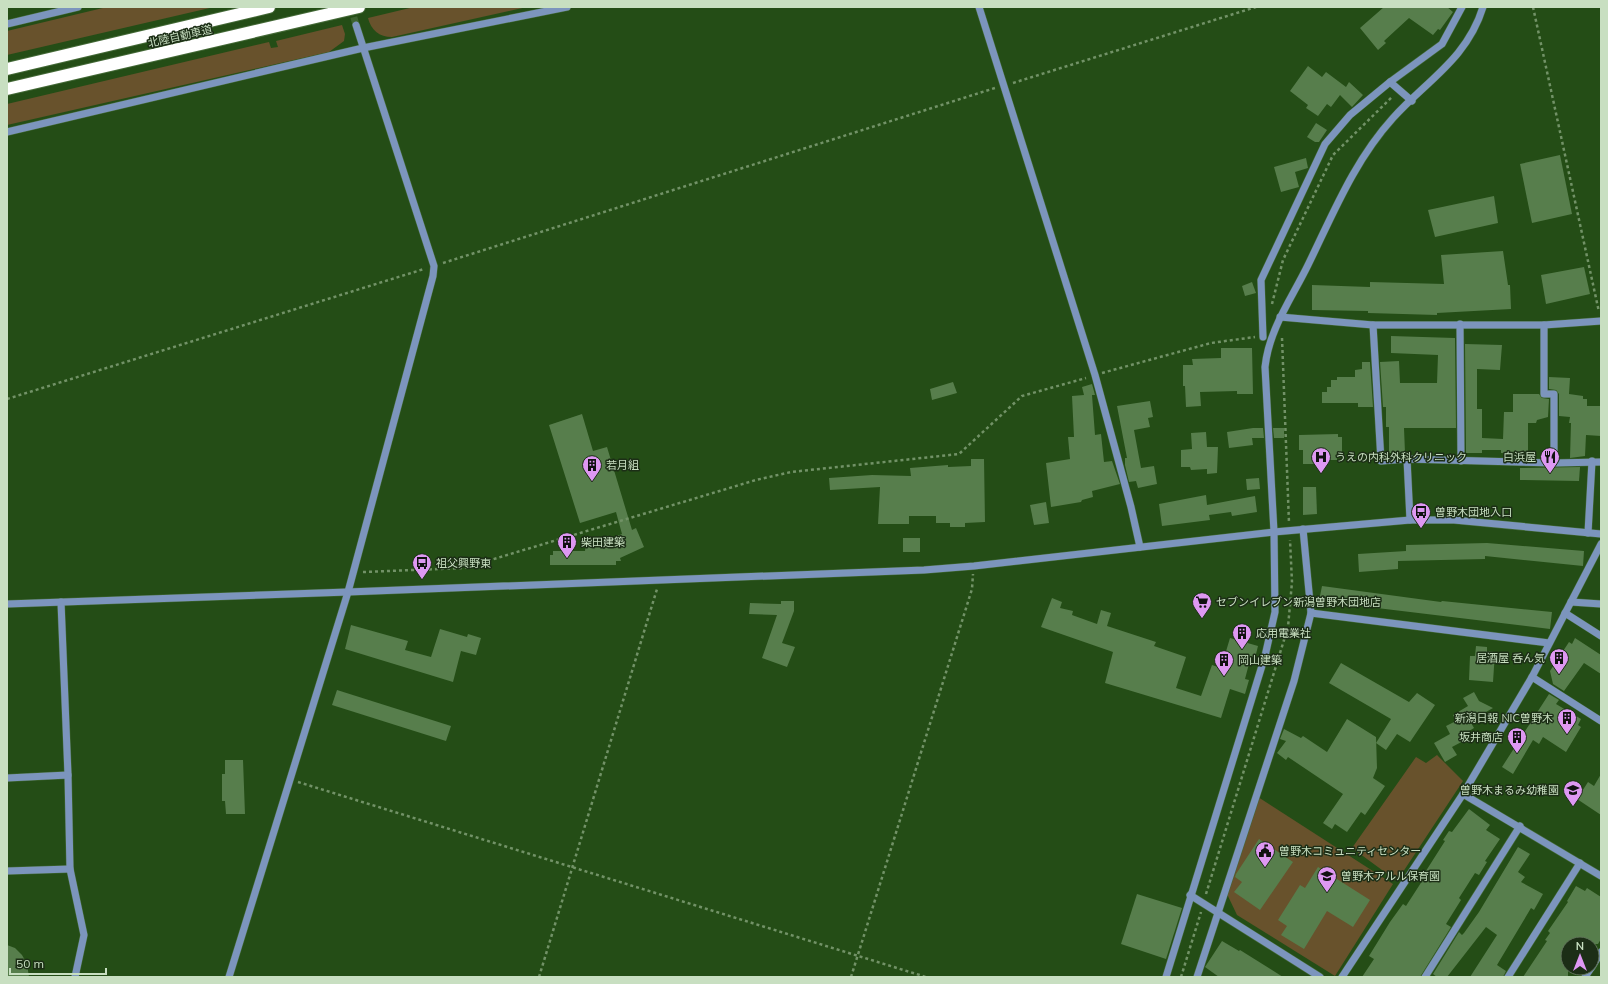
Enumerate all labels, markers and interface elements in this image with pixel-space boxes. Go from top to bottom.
street label: 北陸自動車道 [146,22,214,50]
hospital icon: うえの内科外科クリニック [1310,446,1332,474]
restaurant icon: 白浜屋 [1539,446,1561,474]
place label: うえの内科外科クリニック [1335,450,1467,464]
place label: 白浜屋 [1503,450,1536,464]
building icon: 若月組 [581,454,603,482]
place label: 若月組 [606,458,639,472]
bus stop icon: 曽野木団地入口 [1410,501,1432,529]
place label: 曽野木団地入口 [1435,505,1512,519]
building icon: 柴田建築 [556,531,578,559]
place label: 柴田建築 [581,535,625,549]
bus stop icon: 祖父興野東 [411,552,433,580]
place label: 祖父興野東 [436,556,491,570]
supermarket icon: セブンイレブン新潟曽野木団地店 [1191,591,1213,619]
place label: セブンイレブン新潟曽野木団地店 [1216,595,1381,609]
building icon: 応用電業社 [1231,622,1253,650]
place label: 応用電業社 [1256,626,1311,640]
building icon: 居酒屋 呑ん気 [1548,647,1570,675]
building icon: 岡山建築 [1213,649,1235,677]
place label: 居酒屋 呑ん気 [1476,651,1545,665]
place label: 岡山建築 [1238,653,1282,667]
building icon: 新潟日報 NIC曽野木 [1556,707,1578,735]
place label: 新潟日報 NIC曽野木 [1455,711,1553,725]
building icon: 坂井商店 [1506,726,1528,754]
place label: 坂井商店 [1459,730,1503,744]
school or university icon: 曽野木まるみ幼稚園 [1562,779,1584,807]
place label: 曽野木まるみ幼稚園 [1460,783,1559,797]
public building icon: 曽野木コミュニティセンター [1254,840,1276,868]
place label: 曽野木コミュニティセンター [1279,844,1421,858]
school or university icon: 曽野木アルル保育園 [1316,865,1338,893]
place label: 曽野木アルル保育園 [1341,869,1440,883]
north arrow [1560,936,1600,976]
text: N [1576,939,1584,953]
scale bar [10,950,106,976]
text: 50 m [16,956,44,971]

